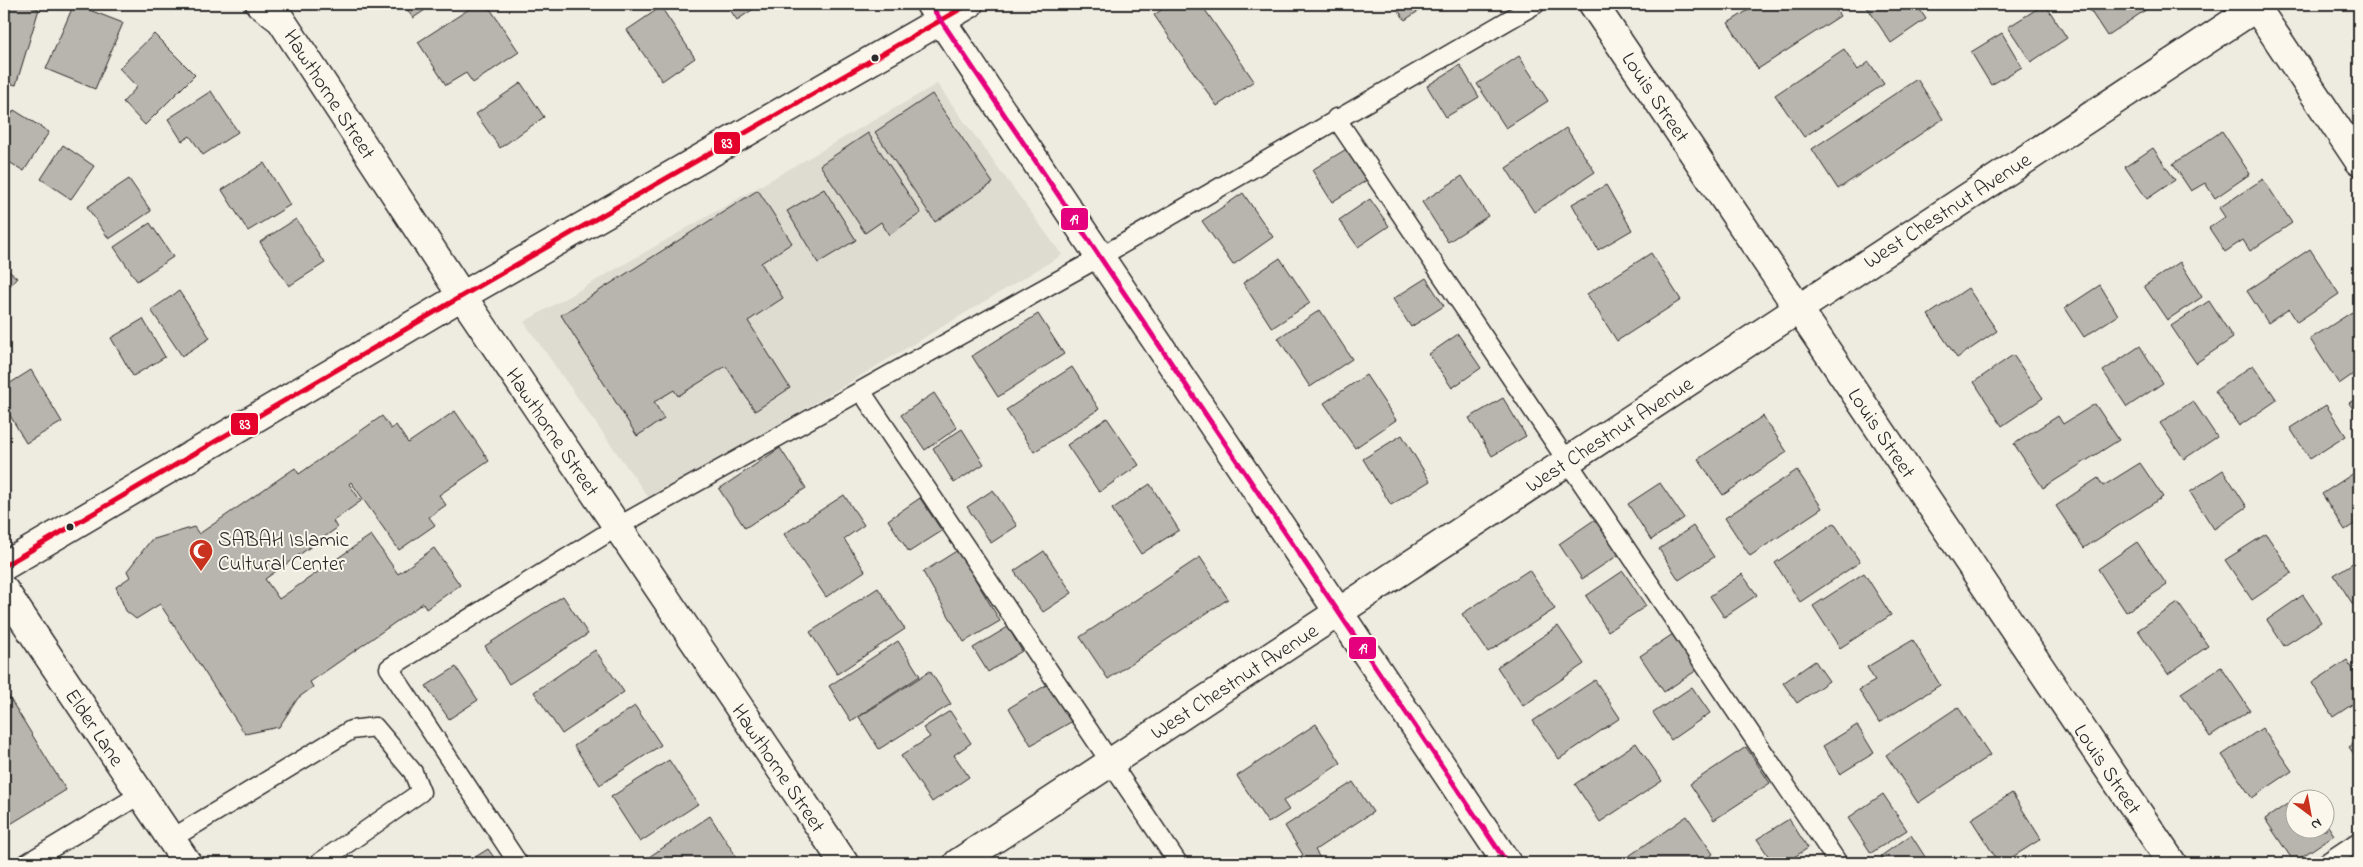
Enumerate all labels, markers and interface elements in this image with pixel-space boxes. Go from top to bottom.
street label: Hawthorne Street [275,24,382,166]
street label: Louis Street [1613,47,1696,149]
unlabelled marker [870,53,880,63]
line badge: 83 [713,131,741,155]
text: 83 [720,134,733,155]
street label: West Chestnut Avenue [1858,146,2038,277]
line badge: 19 [1060,207,1089,231]
text: 19 [1070,210,1079,231]
street label: Hawthorne Street [497,363,606,504]
street label: West Chestnut Avenue [1520,370,1700,501]
street label: Louis Street [1839,383,1922,485]
line badge: 83 [230,412,259,436]
text: 83 [238,415,251,436]
unlabelled marker [65,522,75,532]
place label: SABAH Islamic Cultural Center [218,526,350,580]
mosque icon: SABAH Islamic Cultural Center [188,538,214,572]
street label: West Chestnut Avenue [1145,617,1325,748]
line badge: 19 [1348,636,1377,660]
text: 19 [1359,639,1368,660]
street label: Elder Lane [56,683,131,774]
street label: Hawthorne Street [723,699,832,840]
street label: Louis Street [2065,719,2148,821]
north arrow [2286,790,2336,840]
text: N [2307,812,2326,835]

